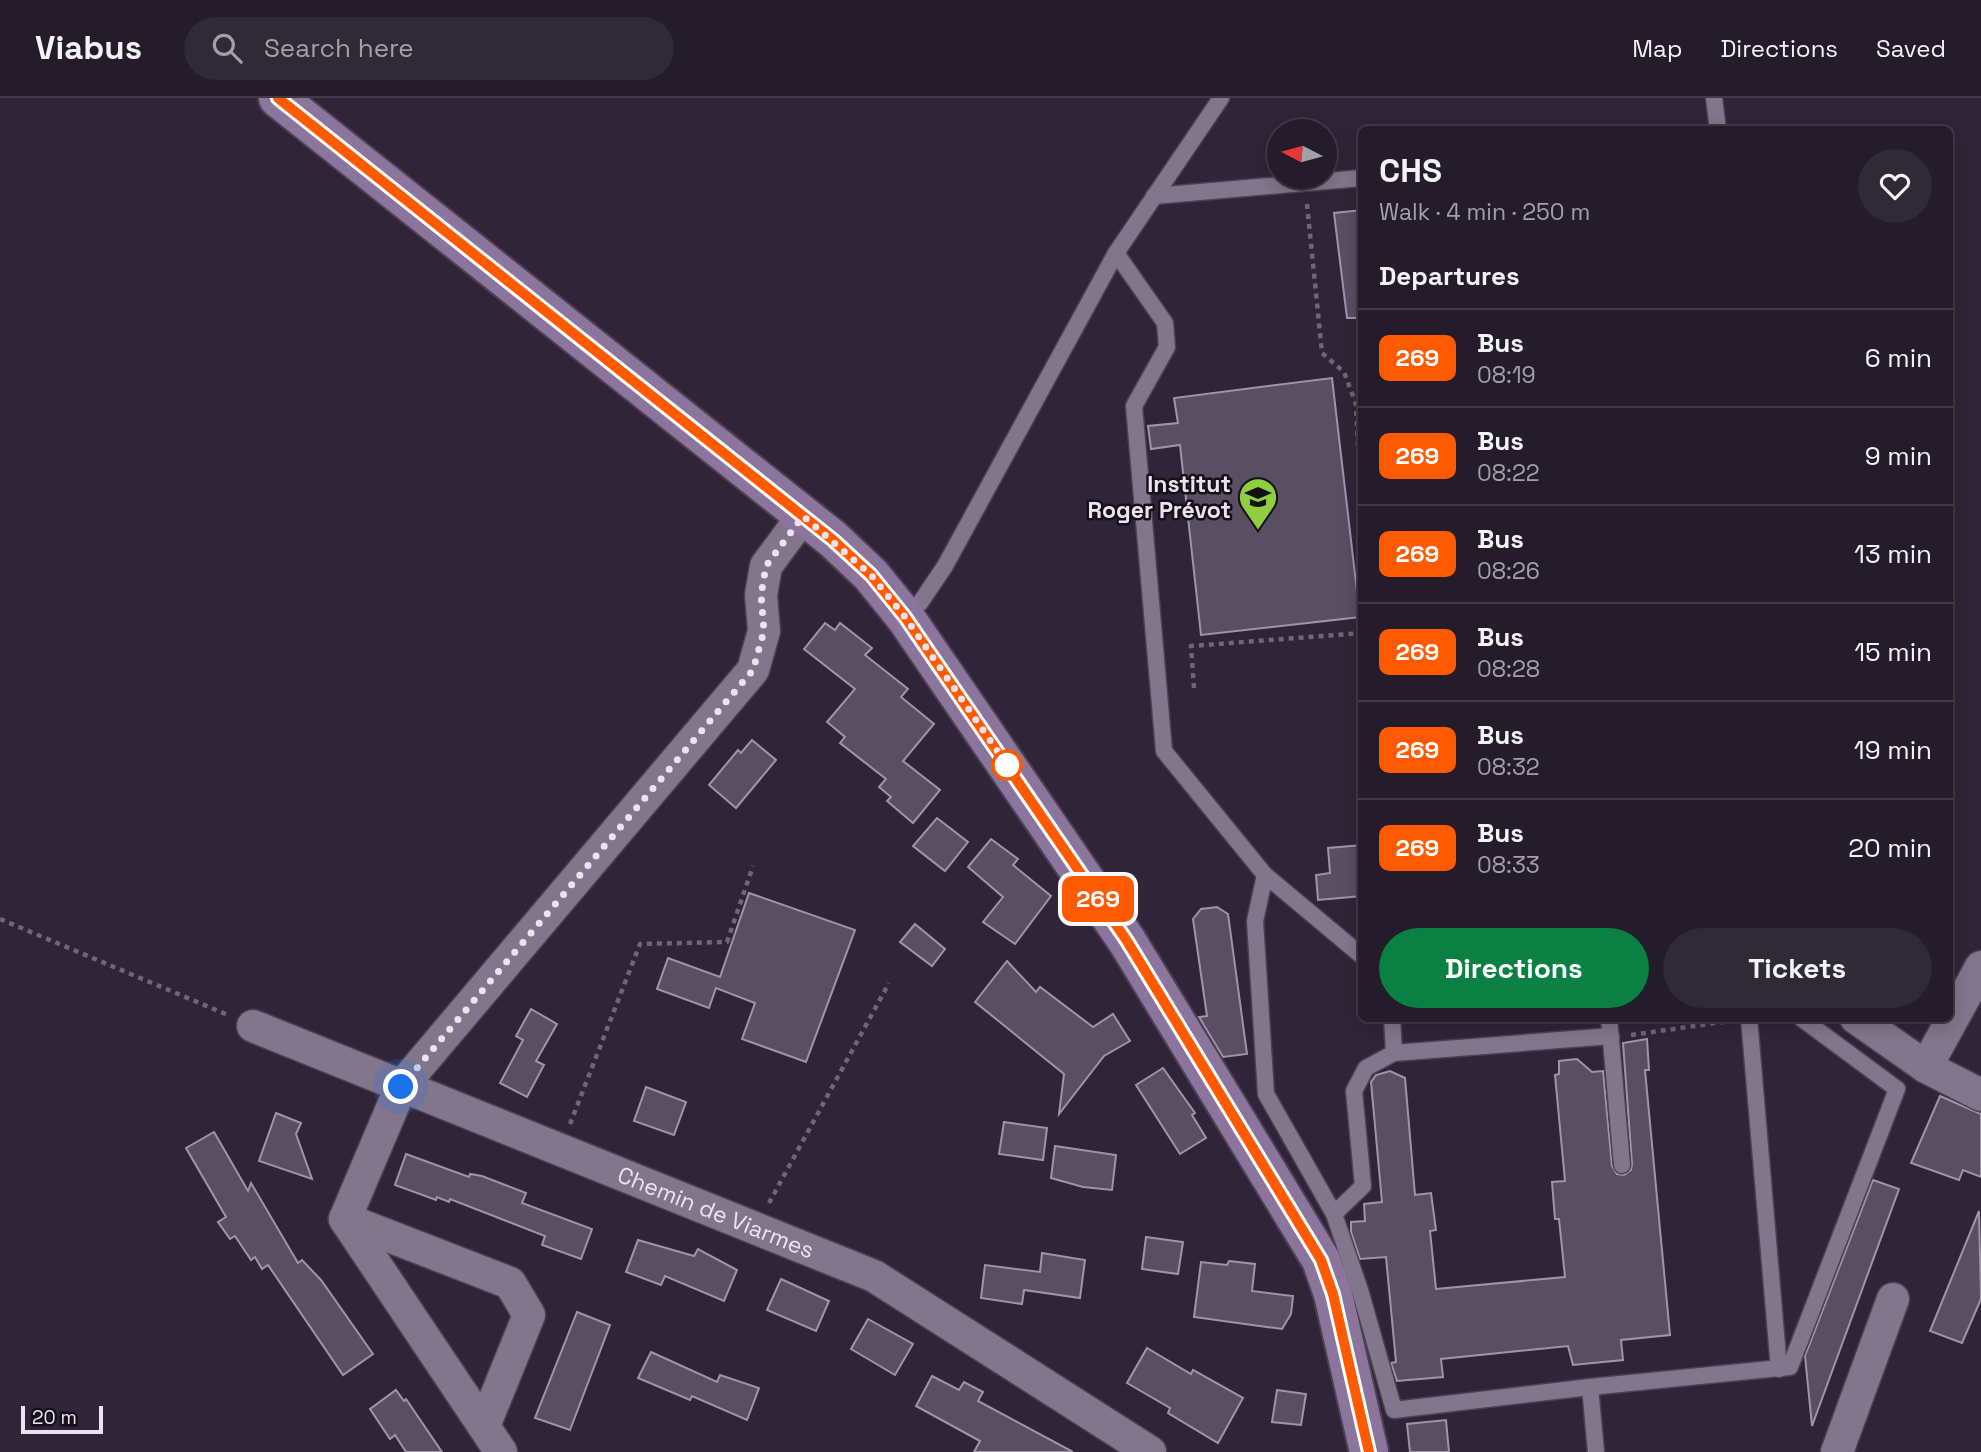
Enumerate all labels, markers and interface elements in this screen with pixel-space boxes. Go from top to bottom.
search box [184,17,674,80]
text: Viabus [35,27,142,69]
icon: search [208,29,246,67]
text: Search here [264,31,414,65]
text: Map [1632,33,1682,64]
text: Directions [1720,33,1838,64]
text: Saved [1876,33,1946,64]
north arrow [1267,119,1337,189]
map controls [1267,119,1337,189]
button: heart [1858,149,1932,223]
text: CHS [1379,150,1442,192]
text: Walk · 4 min · 250 m [1379,197,1590,227]
text: Departures [1379,259,1520,293]
text: Bus [1477,326,1524,360]
text: 6 min [1865,341,1932,375]
text: 269 [1396,342,1439,373]
text: 08:19 [1477,360,1536,390]
text: Bus [1477,424,1524,458]
text: 9 min [1865,439,1932,473]
text: 269 [1396,440,1439,471]
text: 08:22 [1477,458,1540,488]
place label: Institut Roger Prévot [1087,469,1231,525]
school or university icon: Institut Roger Prévot [1237,476,1279,531]
text: Bus [1477,522,1524,556]
text: 13 min [1854,537,1932,571]
text: 269 [1396,538,1439,569]
text: 08:26 [1477,556,1540,586]
text: Bus [1477,620,1524,654]
text: 15 min [1854,635,1932,669]
text: 269 [1396,636,1439,667]
text: 08:28 [1477,654,1540,684]
text: Bus [1477,718,1524,752]
text: 19 min [1854,733,1932,767]
text: 269 [1396,734,1439,765]
unlabelled marker [992,750,1022,780]
text: 08:32 [1477,752,1540,782]
text: Bus [1477,816,1524,850]
text: 20 min [1848,831,1932,865]
text: 269 [1396,832,1439,863]
text: 08:33 [1477,850,1540,880]
line badge: 269 [1058,876,1138,922]
text: 269 [1076,883,1120,914]
button: Directions [1379,928,1649,1008]
button: Tickets [1663,928,1932,1008]
your location [383,1069,418,1104]
street label: Chemin de Viarmes [613,1159,819,1265]
scale bar [21,1403,103,1435]
text: 20 m [32,1405,77,1430]

